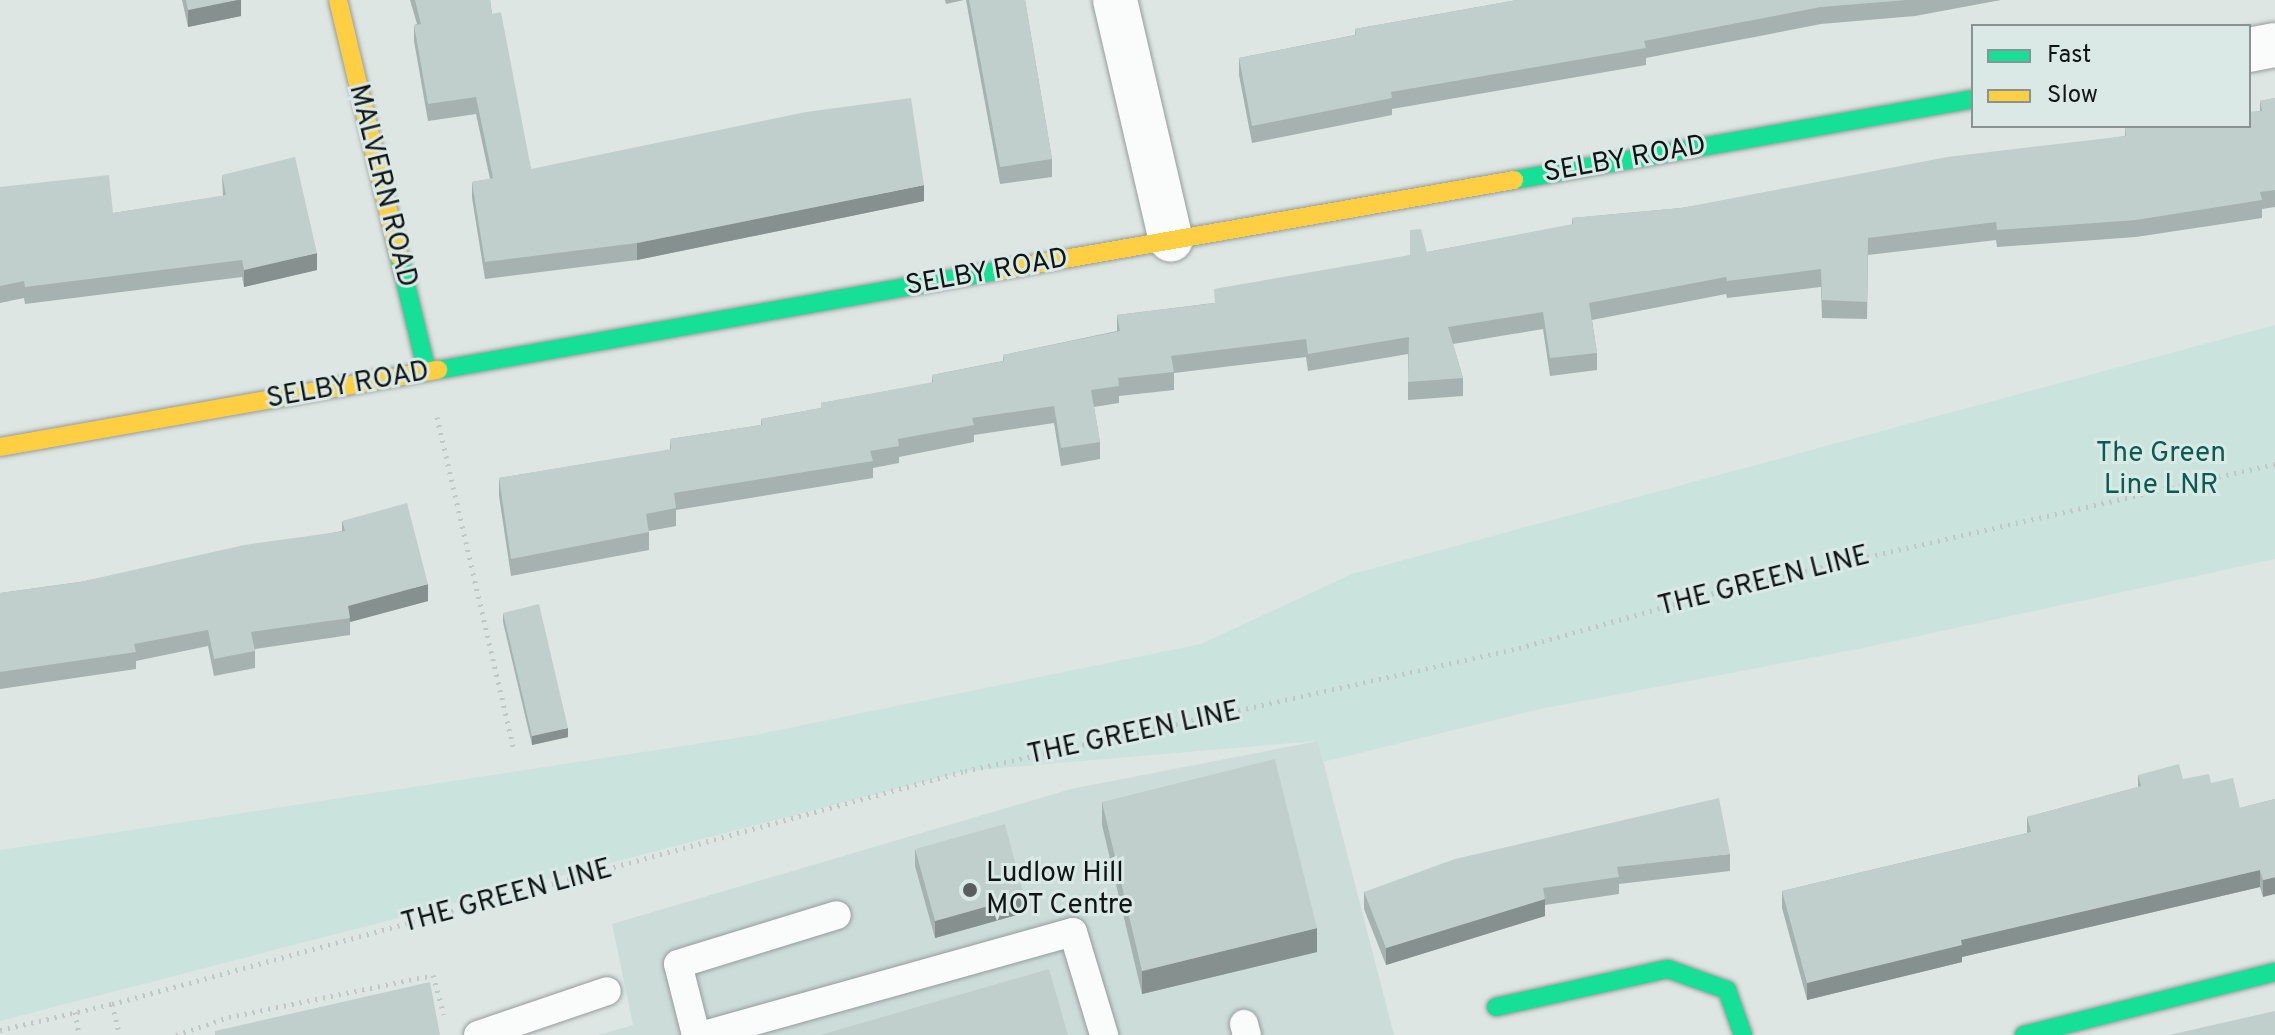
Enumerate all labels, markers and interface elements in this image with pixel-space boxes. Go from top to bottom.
legend [1971,24,2251,128]
text: Fast [2047,41,2091,71]
street label: MALVERN ROAD [341,81,423,291]
text: Slow [2047,81,2098,111]
street label: SELBY ROAD [1541,129,1709,191]
street label: SELBY ROAD [903,242,1071,304]
street label: SELBY ROAD [264,355,432,417]
park label: The Green Line LNR [2096,437,2226,503]
street label: THE GREEN LINE [1655,540,1873,624]
street label: THE GREEN LINE [1025,695,1243,773]
street label: THE GREEN LINE [398,853,616,941]
place label: Ludlow Hill MOT Centre [986,857,1134,923]
marker: Ludlow Hill MOT Centre [961,881,979,899]

